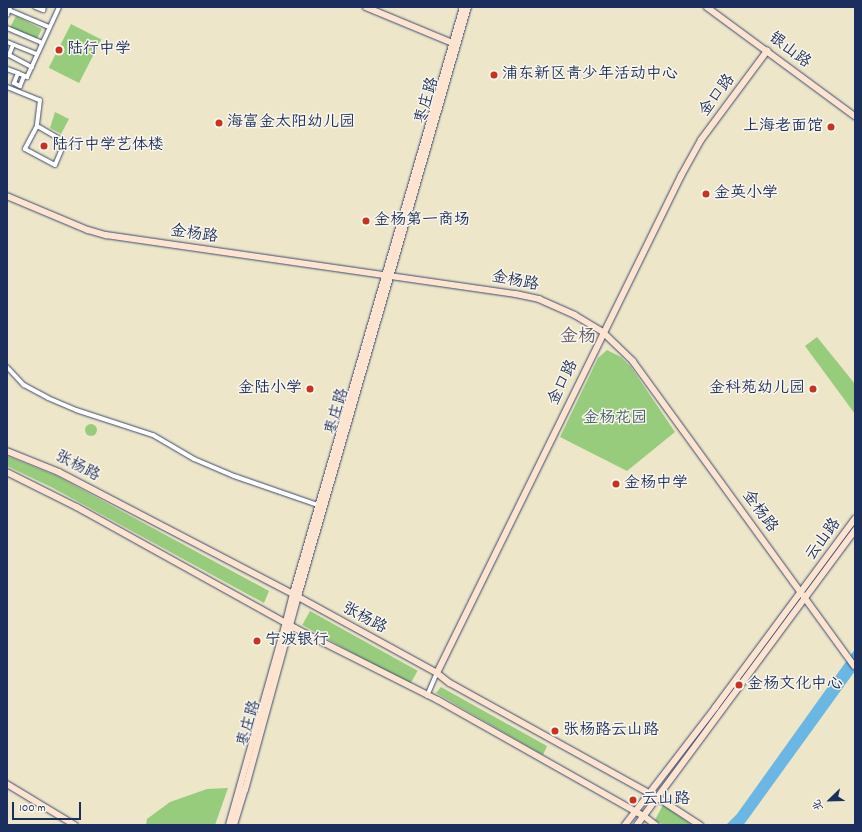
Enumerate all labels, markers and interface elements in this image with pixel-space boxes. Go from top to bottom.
street label: 银山路 [764,29,814,73]
place label: 陆行中学 [67,40,131,60]
marker: 陆行中学 [54,45,64,55]
place label: 浦东新区青少年活动中心 [502,65,678,85]
marker: 浦东新区青少年活动中心 [489,70,499,80]
street label: 金口路 [696,71,740,121]
street label: 枣庄路 [412,75,444,127]
place label: 海富金太阳幼儿园 [227,113,355,133]
place label: 上海老面馆 [743,117,823,137]
marker: 海富金太阳幼儿园 [214,118,224,128]
marker: 上海老面馆 [826,122,836,132]
place label: 陆行中学艺体楼 [52,136,164,156]
marker: 陆行中学艺体楼 [39,141,49,151]
place label: 金英小学 [714,184,778,204]
marker: 金英小学 [701,189,711,199]
place label: 金杨第一商场 [374,211,470,231]
marker: 金杨第一商场 [361,216,371,226]
street label: 金杨路 [169,222,219,248]
street label: 金杨路 [490,268,540,296]
district label: 金杨 [560,327,596,349]
street label: 金口路 [545,357,583,409]
place label: 金陆小学 [238,379,302,399]
place label: 金科苑幼儿园 [709,379,805,399]
marker: 金陆小学 [305,384,315,394]
marker: 金科苑幼儿园 [808,384,818,394]
street label: 枣庄路 [322,386,354,438]
park label: 金杨花园 [583,409,647,429]
street label: 张杨路 [51,448,103,486]
place label: 金杨中学 [624,474,688,494]
marker: 金杨中学 [611,479,621,489]
street label: 金杨路 [737,487,781,537]
street label: 云山路 [802,515,846,565]
street label: 张杨路 [338,599,390,639]
place label: 宁波银行 [265,631,329,651]
marker: 宁波银行 [252,636,262,646]
place label: 金杨文化中心 [747,675,843,695]
marker: 金杨文化中心 [734,680,744,690]
street label: 枣庄路 [234,698,266,750]
place label: 张杨路云山路 [563,721,659,741]
marker: 张杨路云山路 [550,726,560,736]
north arrow [810,780,850,820]
place label: 云山路 [642,790,690,810]
scale bar [14,794,83,820]
marker: 云山路 [627,794,639,806]
text: 北 [809,797,828,813]
text: 100 m [19,800,46,817]

